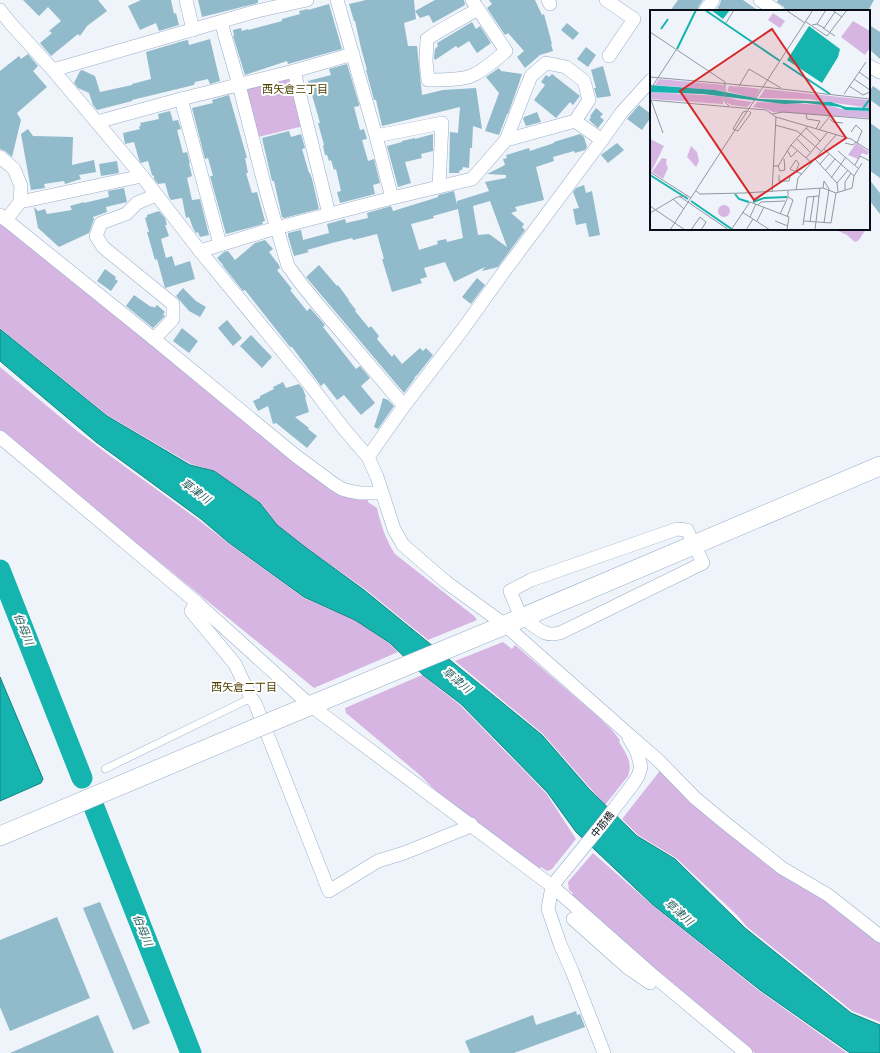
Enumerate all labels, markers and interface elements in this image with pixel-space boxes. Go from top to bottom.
inset map [650,10,870,230]
district label: 西矢倉三丁目 [262,82,328,96]
water label: 草津川 [179,476,214,507]
water label: 伯母川 [11,611,37,648]
water label: 草津川 [440,664,475,697]
district label: 西矢倉二丁目 [211,680,277,694]
street label: 中筋橋 [588,809,617,840]
water label: 草津川 [662,896,697,929]
water label: 伯母川 [130,912,156,949]

